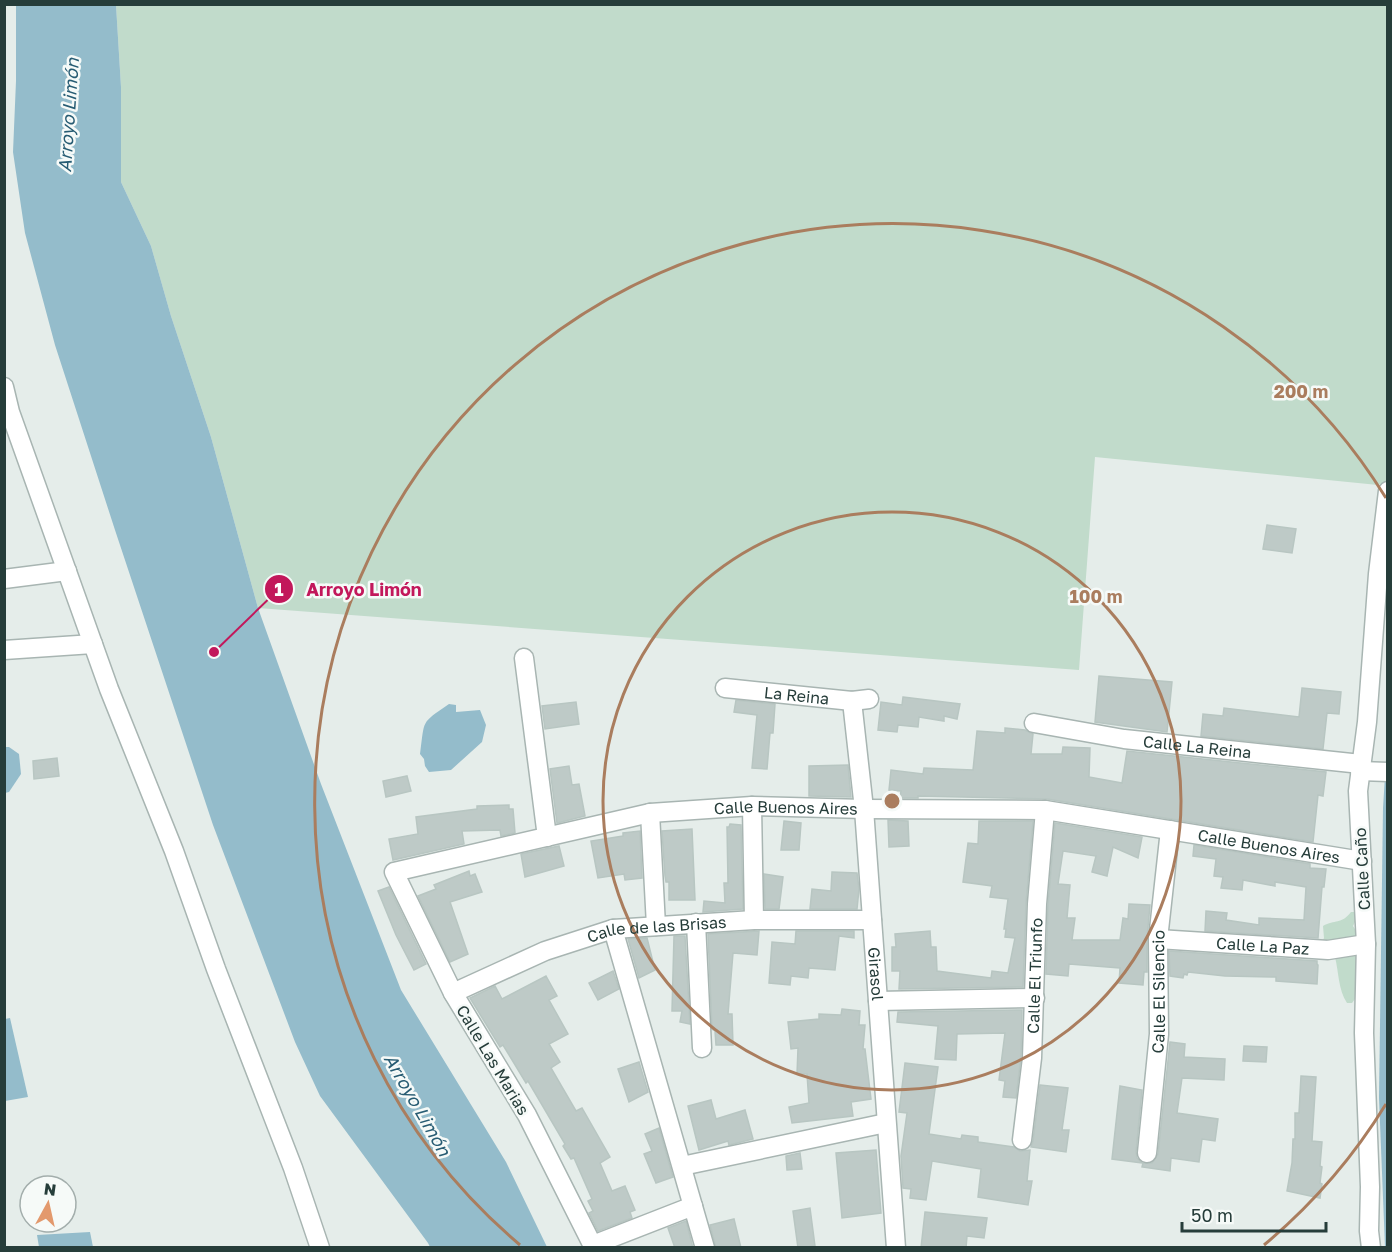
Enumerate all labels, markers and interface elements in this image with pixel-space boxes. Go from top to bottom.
water label: Arroyo Limón [53,56,83,173]
text: 200 m [1274,380,1328,402]
callout: Arroyo Limón [264,571,434,607]
text: 1 [274,578,284,600]
text: Arroyo Limón [306,578,422,600]
text: 100 m [1070,585,1122,607]
street label: La Reina [763,682,830,709]
street label: Calle La Reina [1142,731,1252,762]
centre of rings [882,791,902,811]
street label: Calle Buenos Aires [713,796,858,819]
street label: Calle Buenos Aires [1196,825,1342,867]
street label: Calle Caño [1350,827,1374,911]
street label: Calle de las Brisas [584,912,727,947]
street label: Calle El Triunfo [1023,917,1047,1034]
street label: Calle El Silencio [1147,929,1169,1054]
street label: Calle La Paz [1216,933,1310,959]
street label: Girasol [864,946,888,1002]
street label: Calle Las Marias [452,1001,534,1119]
water label: Arroyo Limón [380,1050,456,1160]
north arrow [18,1174,78,1234]
text: N [43,1178,58,1200]
scale bar [1182,1195,1326,1233]
text: 50 m [1191,1204,1233,1226]

